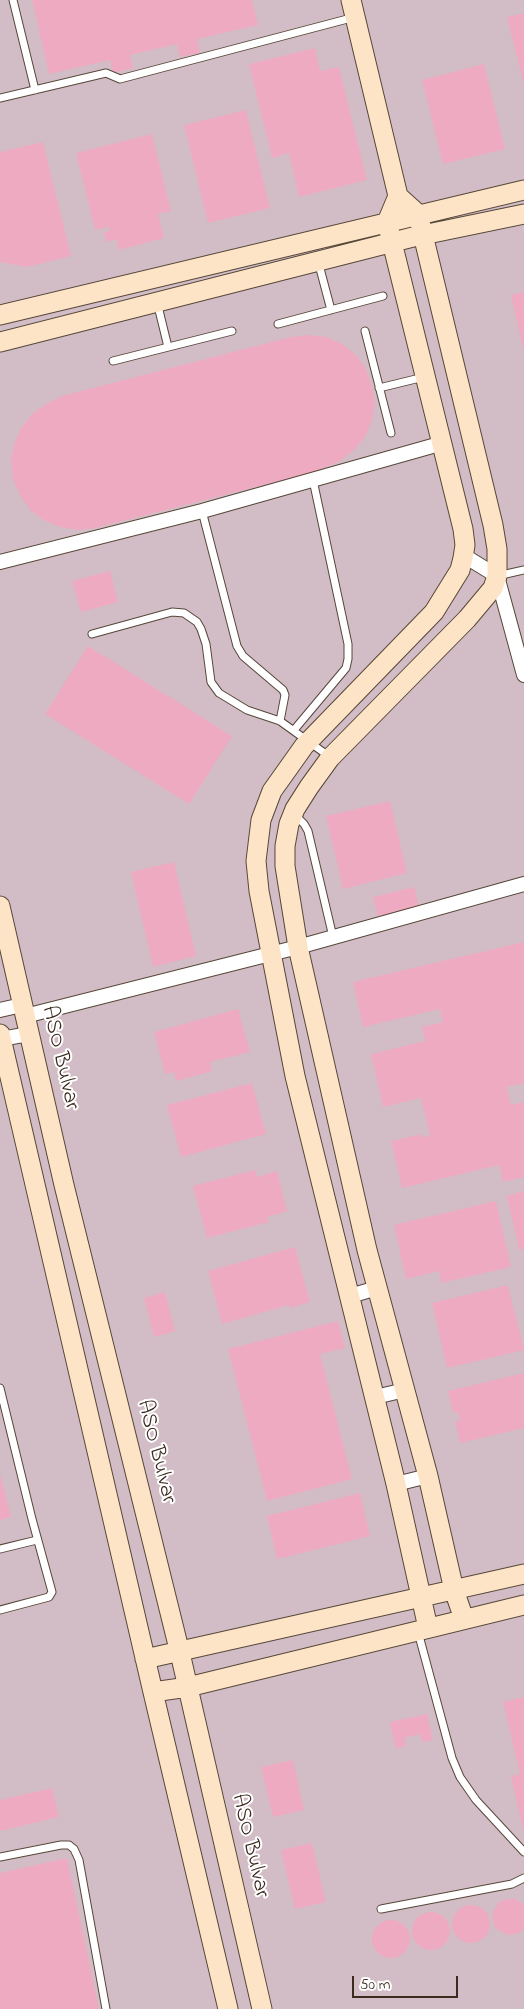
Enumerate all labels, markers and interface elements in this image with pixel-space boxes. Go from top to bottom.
street label: ASO Bulvar [34,1003,84,1113]
street label: ASO Bulvar [129,1397,181,1507]
street label: ASO Bulvar [224,1791,274,1901]
scale bar [354,1966,460,1998]
text: 50 m [360,1974,390,1996]

